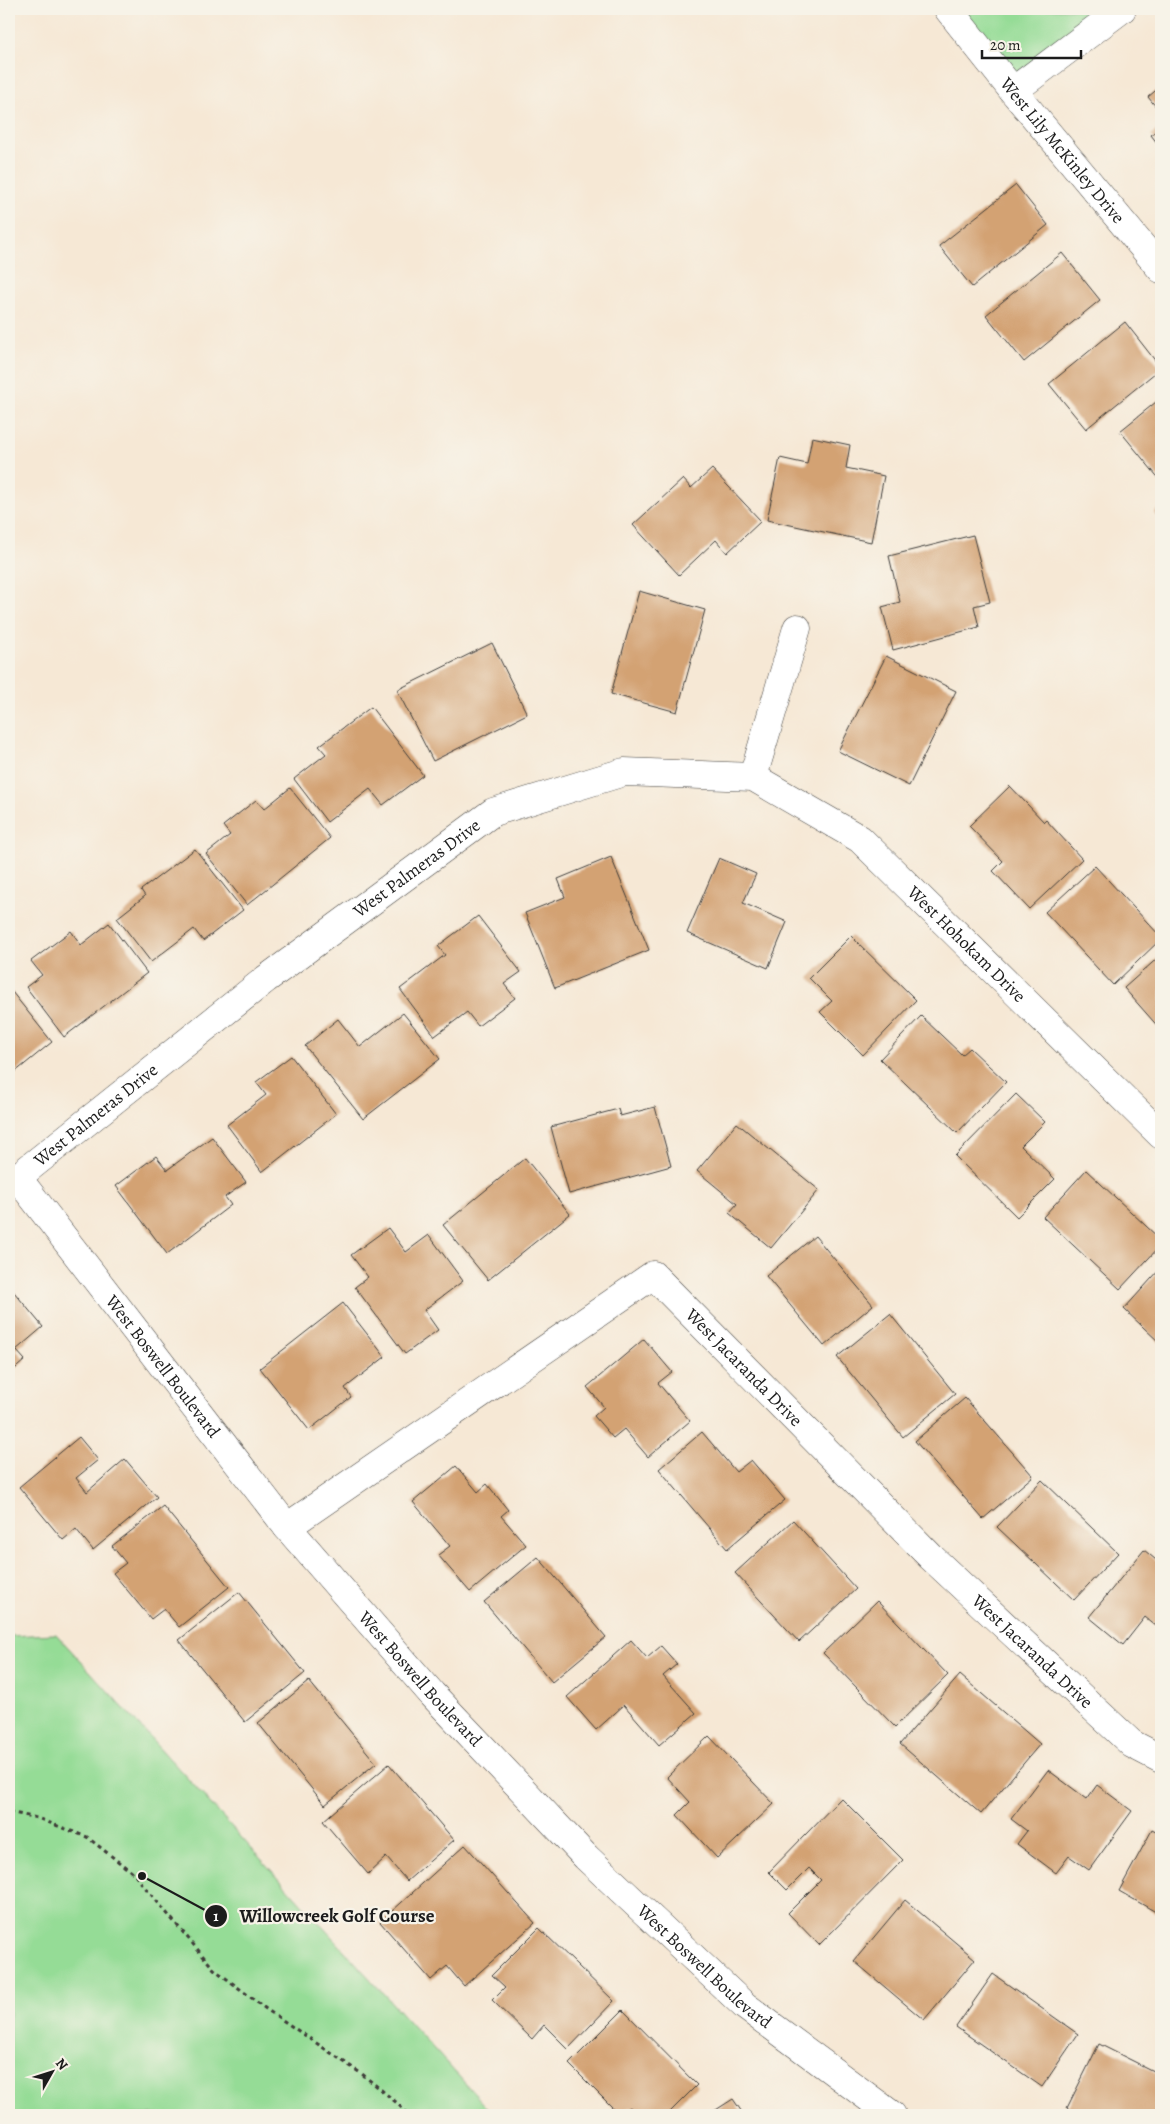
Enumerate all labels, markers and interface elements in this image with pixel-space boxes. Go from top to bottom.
scale bar [982,28,1081,60]
text: 20 m [990,35,1021,55]
street label: West Lily McKinley Drive [994,72,1130,229]
street label: West Palmeras Drive [348,813,485,923]
street label: West Hohokam Drive [902,880,1031,1008]
street label: West Palmeras Drive [28,1058,163,1172]
street label: West Boswell Boulevard [100,1289,226,1443]
street label: West Jacaranda Drive [680,1302,808,1432]
street label: West Jacaranda Drive [966,1589,1098,1714]
street label: West Boswell Boulevard [353,1605,488,1752]
street label: West Boswell Boulevard [631,1898,777,2034]
callout: Willowcreek Golf Course [204,1899,444,1933]
text: Willowcreek Golf Course [238,1903,435,1929]
text: 1 [213,1906,219,1926]
north arrow [28,2046,78,2096]
text: N [51,2054,72,2074]

